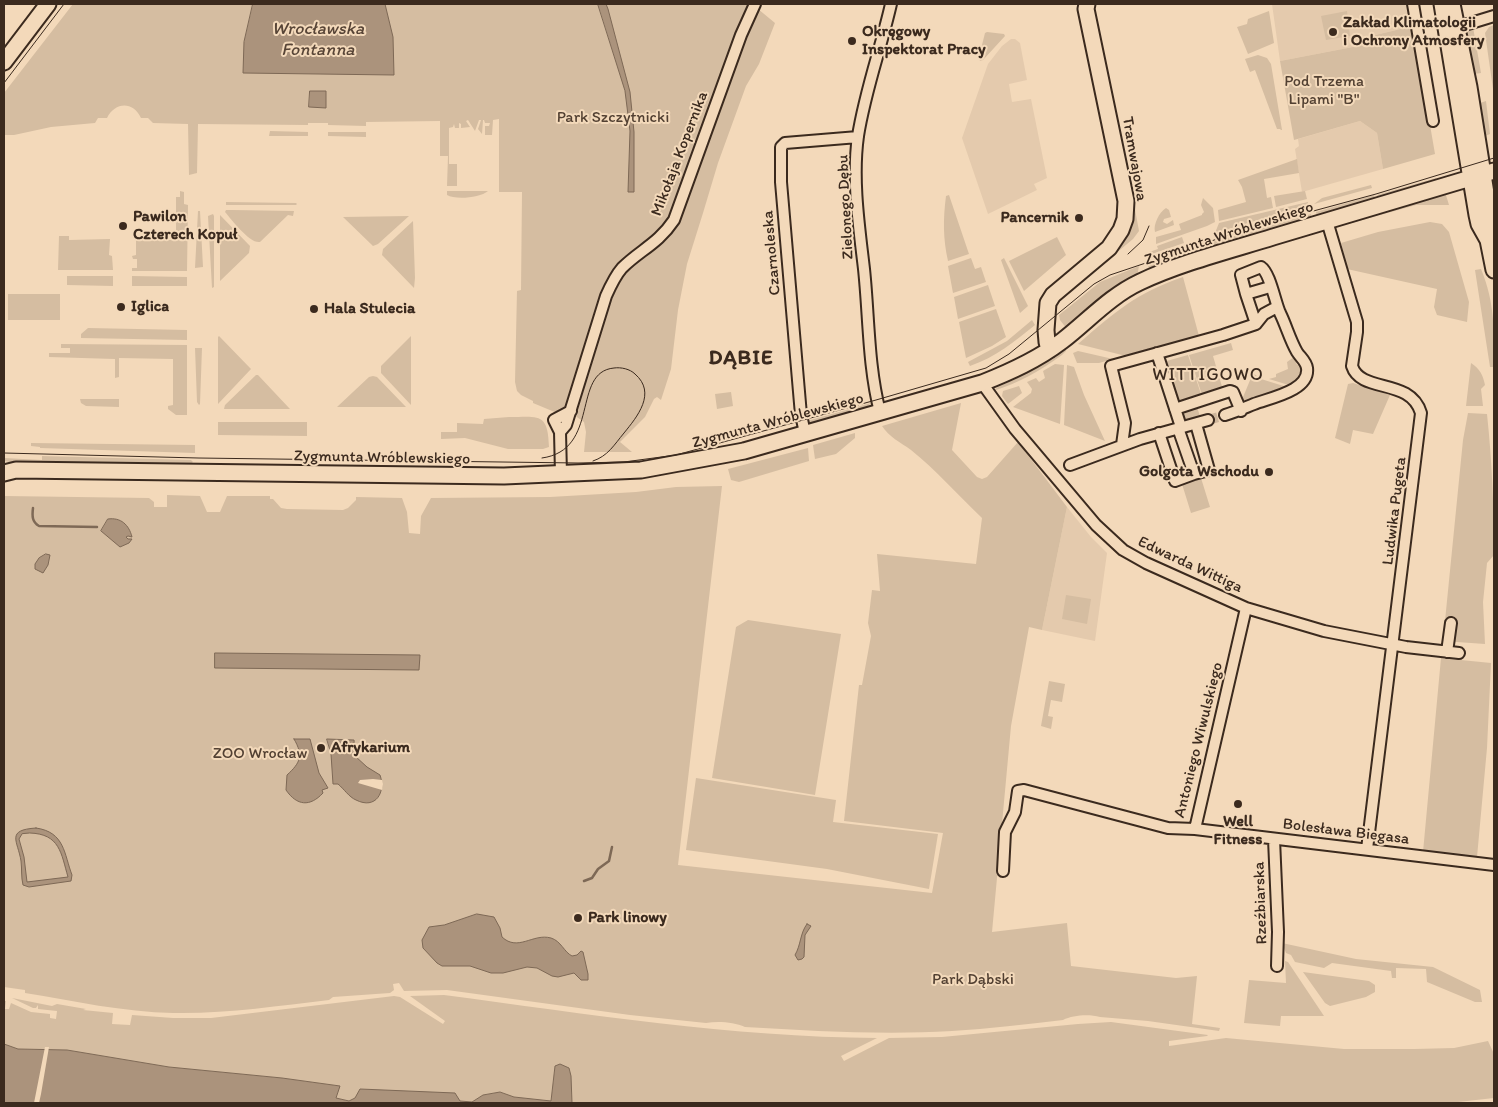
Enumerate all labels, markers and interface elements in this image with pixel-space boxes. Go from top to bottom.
place label: Zakład Klimatologii i Ochrony Atmosfery [1343,13,1484,51]
water label: Wrocławska Fontanna [272,18,364,60]
place label: Okręgowy Inspektorat Pracy [862,22,986,60]
marker: Zakład Klimatologii i Ochrony Atmosfery [1327,26,1339,38]
marker: Okręgowy Inspektorat Pracy [846,35,858,47]
park label: Pod Trzema Lipami "B" [1284,72,1364,110]
street label: Mikołaja Kopernika [647,89,713,219]
park label: Park Szczytnicki [557,108,669,128]
street label: Tramwajowa [1117,115,1151,203]
street label: Zielonego Dębu [834,154,858,260]
street label: Zygmunta Wróblewskiego [1142,198,1316,270]
place label: Pawilon Czterech Kopuł [133,207,238,245]
place label: Pancernik [1001,208,1069,228]
street label: Czarnoleska [759,210,785,296]
marker: Pancernik [1073,212,1085,224]
marker: Pawilon Czterech Kopuł [117,220,129,232]
place label: Iglica [131,297,169,317]
place label: Hala Stulecia [324,299,415,319]
marker: Iglica [115,301,127,313]
marker: Hala Stulecia [308,303,320,315]
district label: DĄBIE [708,346,774,372]
district label: WITTIGOWO [1152,364,1264,386]
street label: Zygmunta Wróblewskiego [690,389,866,453]
street label: Zygmunta Wróblewskiego [294,447,470,469]
street label: Ludwika Pugeta [1379,456,1411,566]
place label: Golgota Wschodu [1139,462,1259,482]
marker: Golgota Wschodu [1263,466,1275,478]
street label: Edwarda Wittiga [1135,532,1245,598]
street label: Antoniego Wiwulskiego [1170,660,1228,820]
place label: Afrykarium [331,738,410,758]
marker: Afrykarium [315,742,327,754]
park label: ZOO Wrocław [213,744,307,764]
marker: Well Fitness [1232,798,1244,810]
place label: Well Fitness [1214,812,1262,850]
street label: Bolesława Biegasa [1282,815,1410,849]
street label: Rzeźbiarska [1250,861,1272,945]
place label: Park linowy [588,908,667,928]
marker: Park linowy [572,912,584,924]
park label: Park Dąbski [932,970,1014,990]

